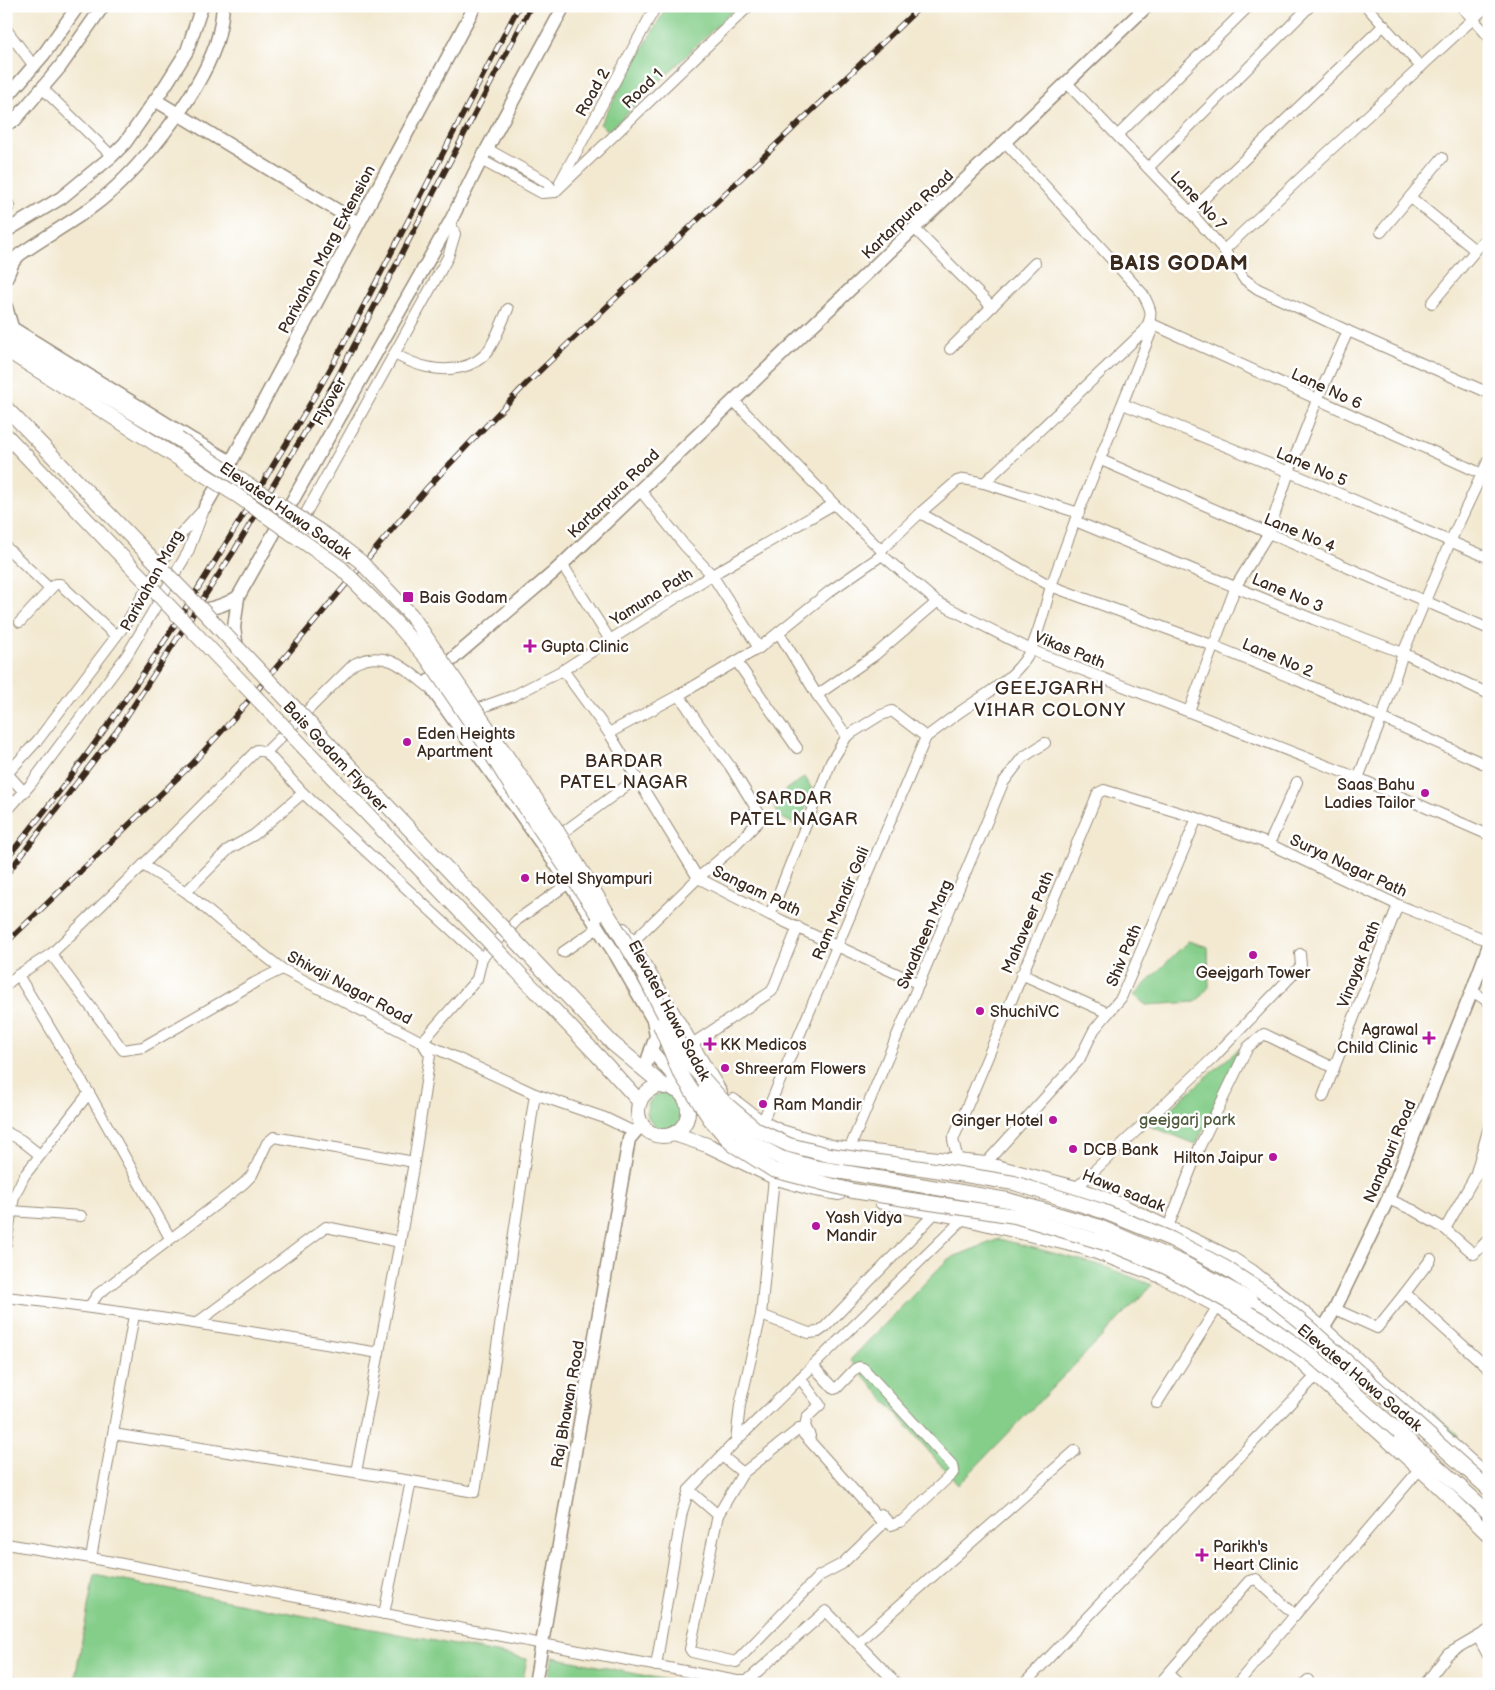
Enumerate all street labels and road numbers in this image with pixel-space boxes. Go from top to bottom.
street label: Road 2 [572,65,615,120]
street label: Road 1 [619,65,667,113]
street label: Parivahan Marg Extension [275,162,380,337]
street label: Kartarpura Road [858,167,958,264]
street label: Lane No 7 [1166,168,1230,234]
street label: Lane No 6 [1288,365,1365,414]
street label: Flyover [309,374,351,429]
street label: Lane No 5 [1273,444,1350,491]
street label: Kartarpura Road [564,446,664,543]
street label: Elevated Hawa Sadak [216,459,355,564]
street label: Lane No 4 [1261,510,1338,557]
street label: Parivahan Marg [117,527,188,635]
street label: Yamuna Path [606,564,697,631]
street label: Lane No 3 [1249,570,1326,617]
street label: Vikas Path [1031,628,1108,673]
street label: Lane No 2 [1239,635,1316,682]
street label: Bais Godam Flyover [279,698,391,817]
street label: Surya Nagar Path [1287,831,1410,902]
street label: Ram Mandir Gali [809,844,874,963]
street label: Sangam Path [709,862,804,921]
street label: Mahaveer Path [998,868,1059,977]
street label: Swadheen Marg [894,877,957,992]
street label: Vinayak Path [1334,918,1385,1011]
street label: Shiv Path [1103,921,1146,990]
street label: Elevated Hawa Sadak [624,937,714,1084]
street label: Shivaji Nagar Road [284,947,415,1029]
street label: Nandpuri Road [1360,1097,1421,1206]
street label: Hawa sadak [1079,1166,1168,1217]
street label: Elevated Hawa Sadak [1293,1321,1425,1436]
street label: Raj Bhawan Road [548,1339,589,1469]

